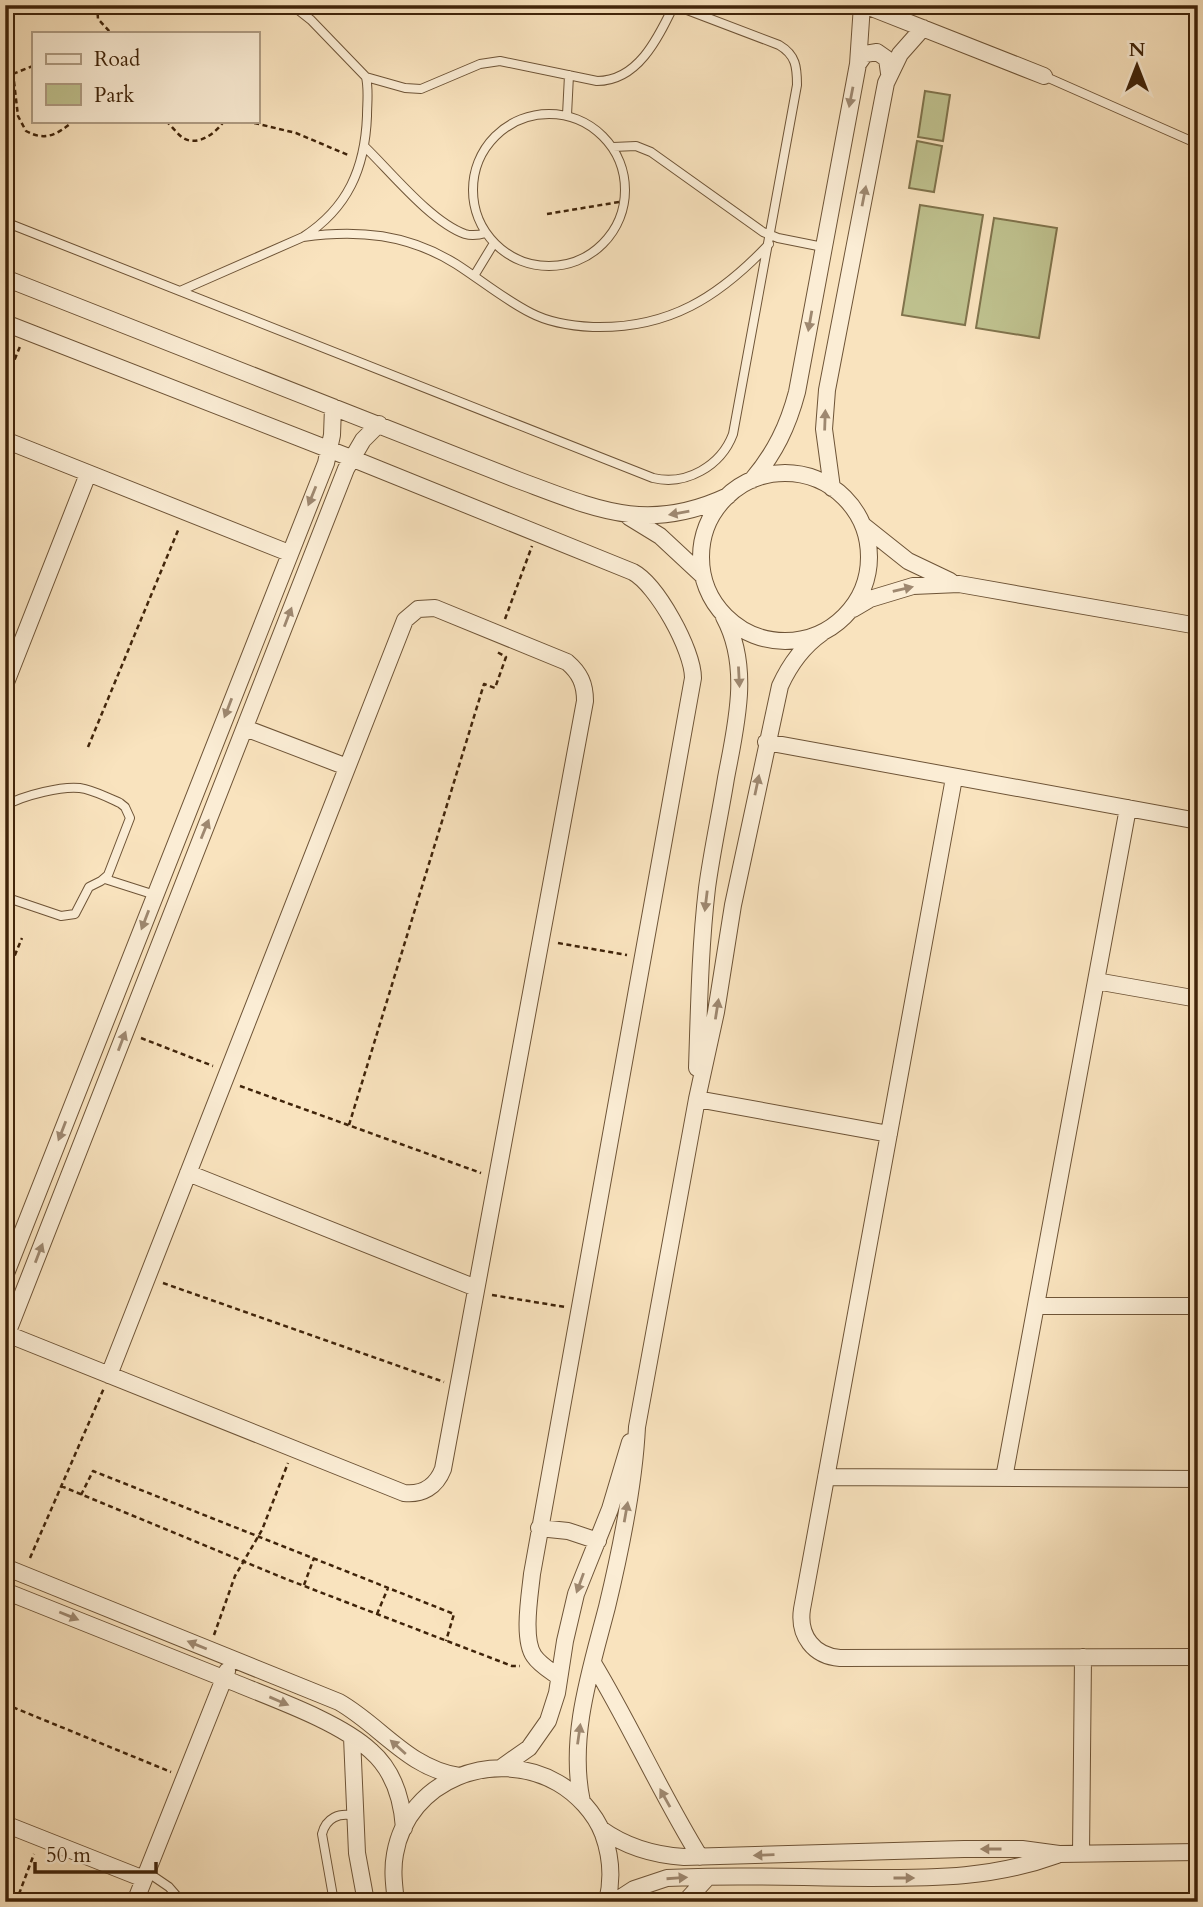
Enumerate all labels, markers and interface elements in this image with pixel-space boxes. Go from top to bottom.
legend [32,32,259,122]
north arrow [1102,32,1172,102]
text: N [1129,37,1146,63]
text: Road [94,45,140,74]
text: Park [94,81,135,110]
one-way arrow [846,86,857,108]
one-way arrow [859,185,870,207]
one-way arrow [804,310,815,332]
one-way arrow [819,409,831,431]
one-way arrow [307,486,318,507]
one-way arrow [668,508,690,519]
one-way arrow [892,583,914,594]
one-way arrow [283,607,294,628]
one-way arrow [733,666,744,688]
one-way arrow [223,698,234,719]
one-way arrow [752,774,763,796]
one-way arrow [199,818,210,839]
one-way arrow [700,890,711,912]
one-way arrow [140,909,151,930]
one-way arrow [712,997,723,1019]
one-way arrow [116,1030,127,1051]
one-way arrow [56,1121,67,1142]
one-way arrow [34,1242,45,1263]
one-way arrow [621,1501,632,1523]
one-way arrow [574,1573,585,1594]
one-way arrow [58,1611,79,1622]
one-way arrow [187,1639,208,1650]
one-way arrow [269,1696,290,1707]
one-way arrow [574,1723,585,1745]
one-way arrow [389,1739,407,1755]
one-way arrow [659,1788,671,1808]
scale bar [35,1830,156,1874]
text: 50 m [46,1841,91,1870]
one-way arrow [980,1843,1002,1854]
one-way arrow [752,1849,774,1860]
one-way arrow [666,1872,688,1883]
one-way arrow [894,1872,916,1884]

